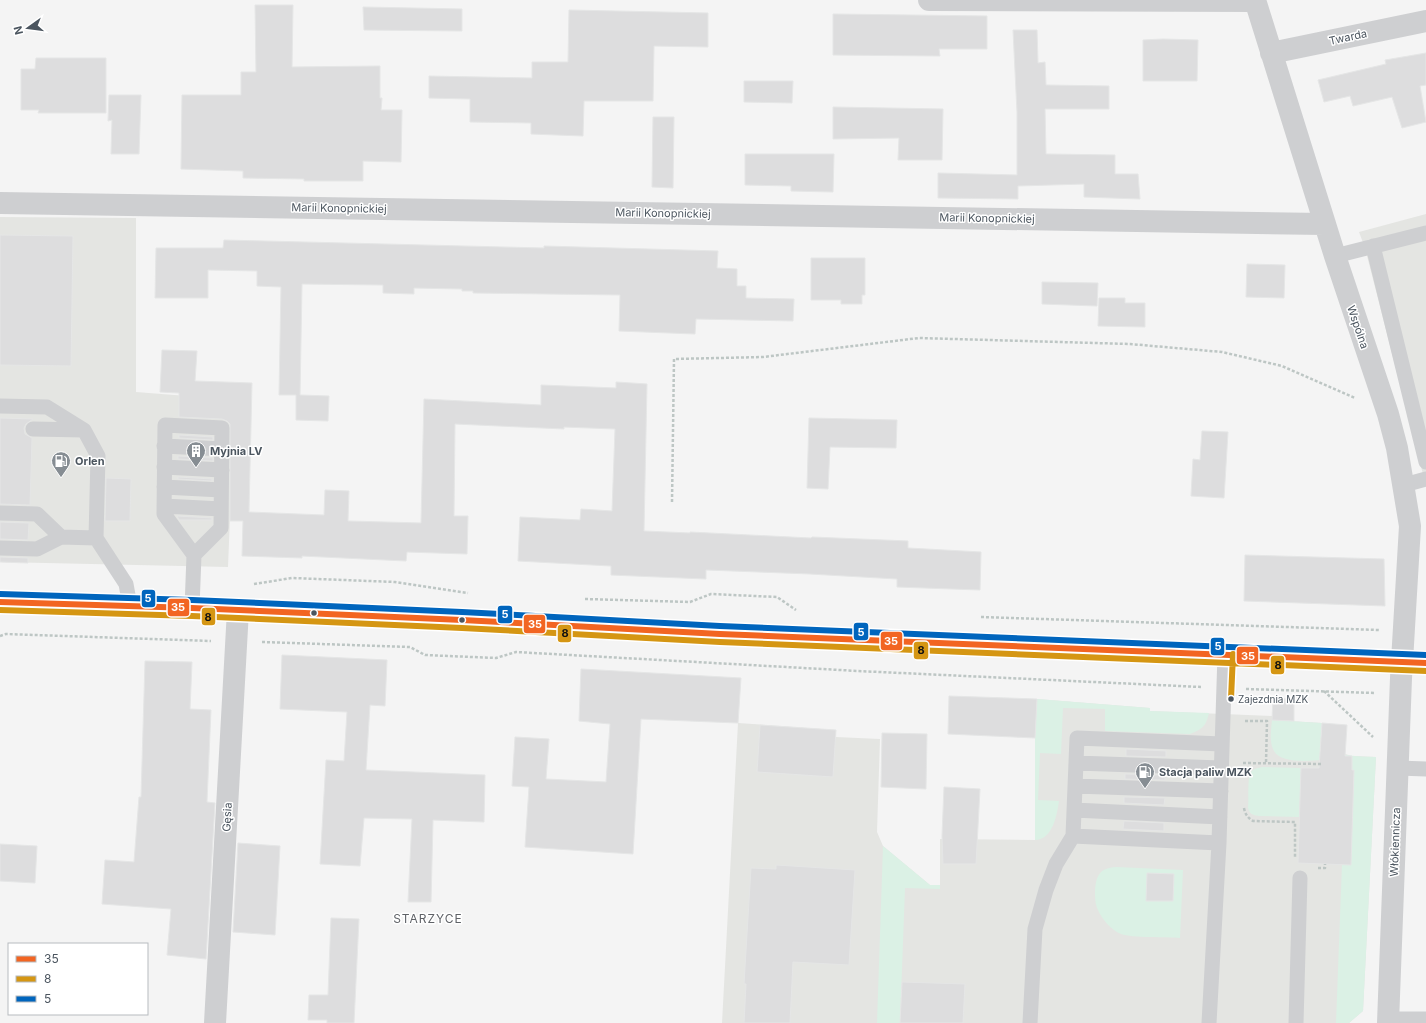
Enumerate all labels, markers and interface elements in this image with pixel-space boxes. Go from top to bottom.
north arrow [8,8,48,48]
text: N [10,25,26,36]
street label: Twarda [1328,26,1368,48]
street label: Marii Konopnickiej [291,200,387,216]
street label: Marii Konopnickiej [615,205,711,221]
street label: Marii Konopnickiej [939,210,1035,226]
street label: Wspólna [1344,303,1372,351]
building icon: Myjnia LV [185,440,207,468]
place label: Myjnia LV [210,444,262,458]
fuel station icon: Orlen [50,450,72,478]
place label: Orlen [75,454,105,468]
line badge: 5 [141,589,156,608]
text: 5 [144,591,152,605]
line badge: 35 [167,598,190,617]
text: 35 [171,600,185,614]
line badge: 5 [497,605,513,624]
line badge: 8 [201,607,216,626]
text: 5 [501,607,509,621]
unlabelled marker [309,608,319,618]
text: 8 [204,610,212,624]
line badge: 35 [523,614,546,634]
unlabelled marker [457,615,467,625]
text: 35 [528,617,542,631]
line badge: 5 [853,622,869,641]
line badge: 8 [557,624,572,643]
text: 5 [857,625,865,639]
text: 8 [561,626,569,640]
line badge: 35 [880,631,903,651]
text: 35 [884,634,898,648]
line badge: 5 [1210,637,1225,656]
text: 5 [1214,639,1222,653]
line badge: 8 [913,641,929,660]
text: 8 [917,643,925,657]
line badge: 35 [1236,646,1259,665]
text: 35 [1241,649,1255,663]
line badge: 8 [1270,655,1285,675]
text: 8 [1274,658,1282,672]
place label: Zajezdnia MZK [1238,693,1309,705]
marker: Zajezdnia MZK [1226,694,1236,704]
fuel station icon: Stacja paliw MZK [1134,761,1156,789]
place label: Stacja paliw MZK [1159,765,1252,779]
street label: Gęsia [219,802,235,832]
street label: Włókiennicza [1387,807,1403,877]
district label: STARZYCE [393,911,463,926]
legend [8,943,148,1015]
text: 35 [44,951,59,966]
text: 8 [44,971,51,986]
text: 5 [44,991,51,1006]

